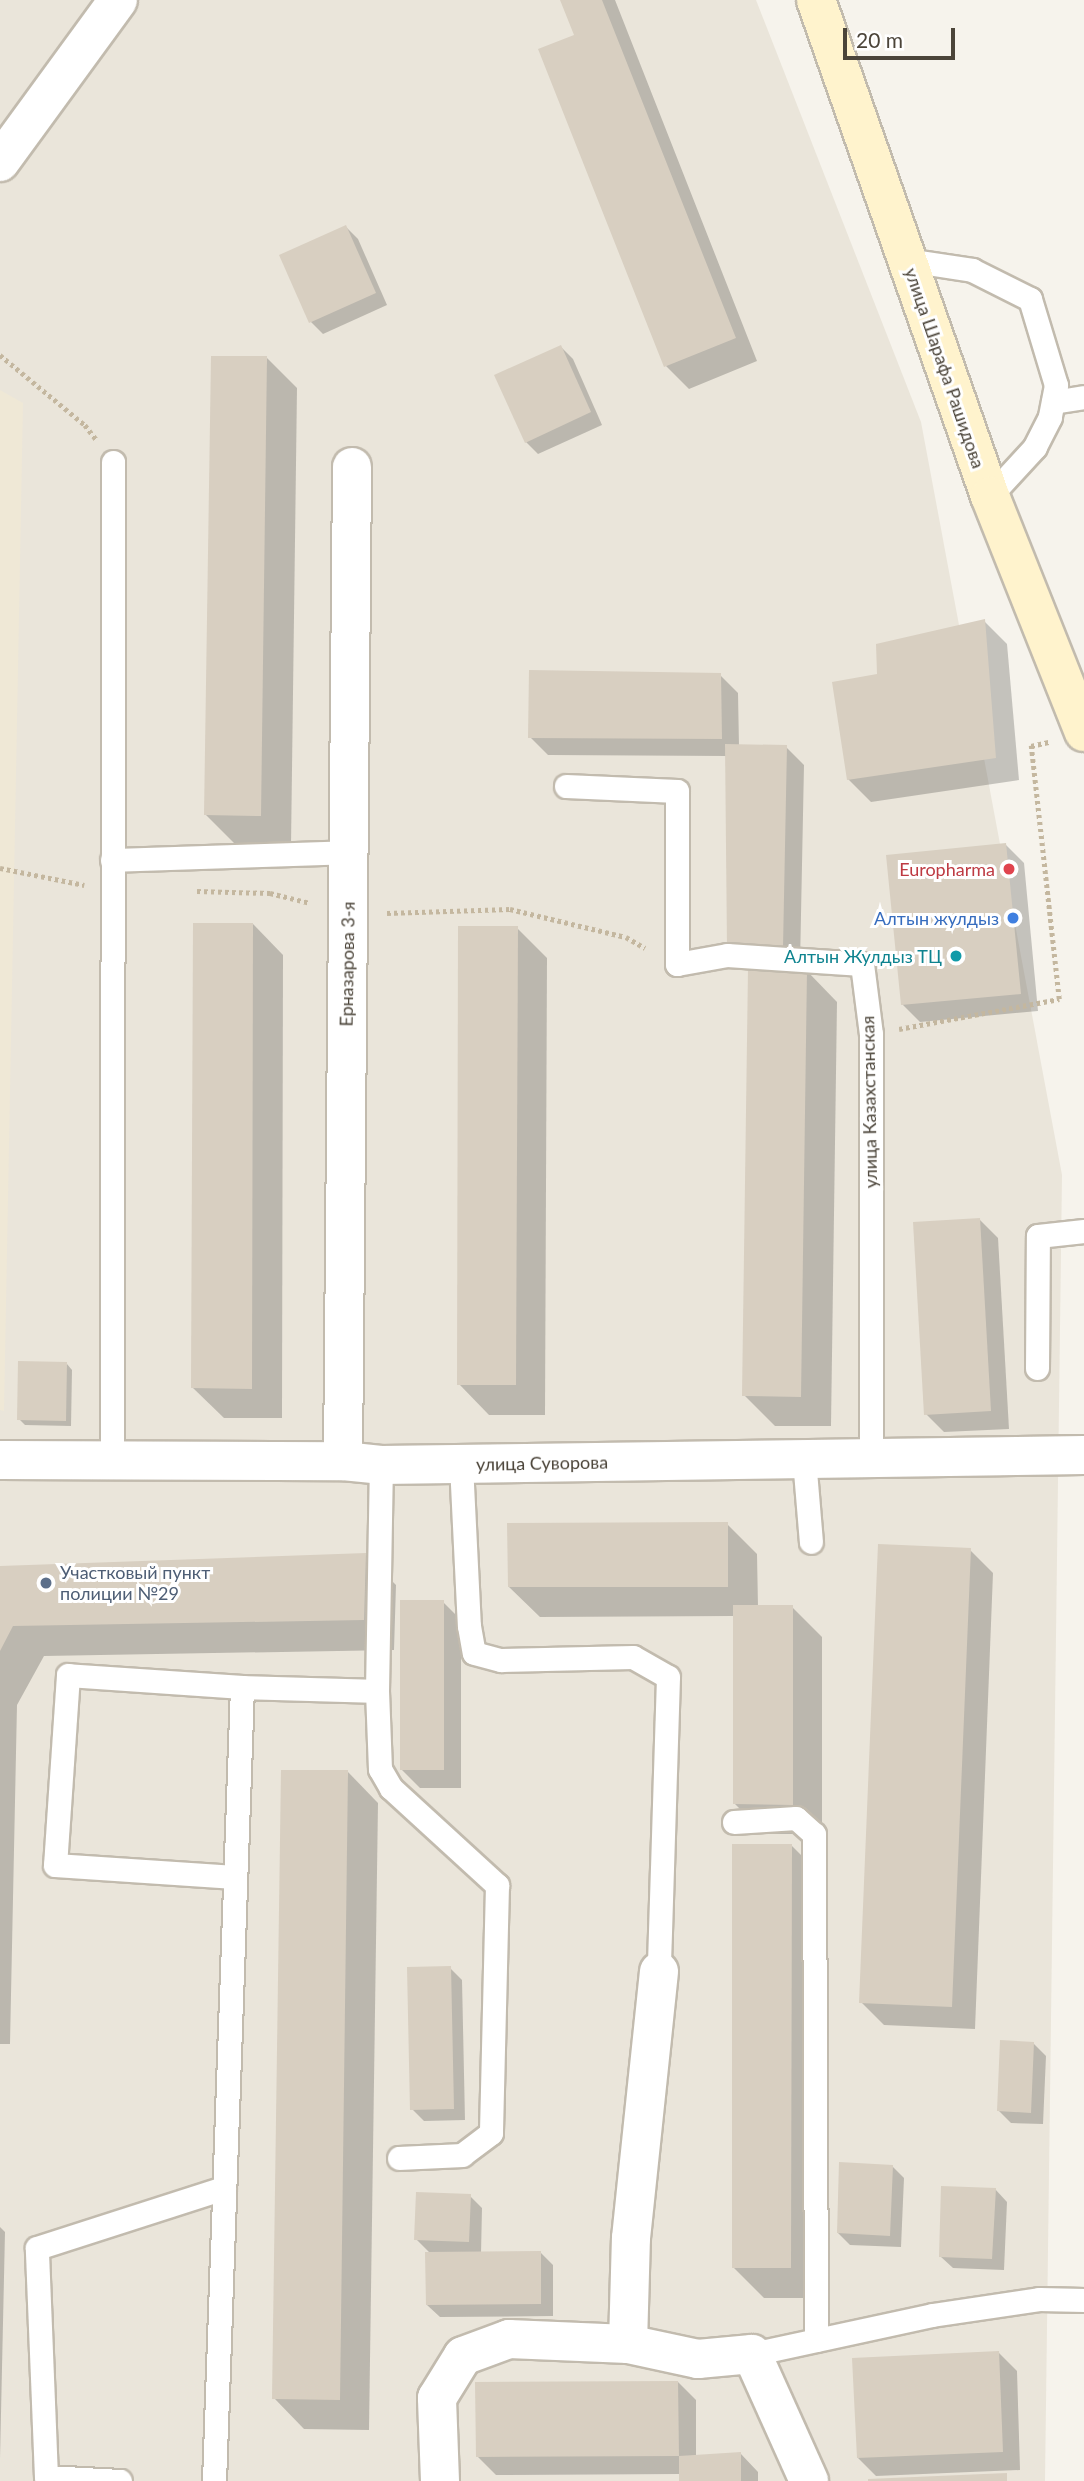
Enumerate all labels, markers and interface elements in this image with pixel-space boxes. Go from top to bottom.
scale bar [846,14,958,58]
text: 20 m [856,27,903,52]
street label: улица Шарафа Рашидова [900,265,990,471]
place label: Europharma [899,858,995,880]
marker: Europharma [1001,861,1017,877]
street label: Ерназарова 3-я [335,901,359,1027]
place label: Алтын жулдыз [874,907,999,929]
marker: Алтын жулдыз [1005,910,1021,926]
place label: Алтын Жулдыз ТЦ [784,945,942,967]
marker: Алтын Жулдыз ТЦ [948,948,964,964]
street label: улица Казахстанская [857,1015,881,1189]
street label: улица Суворова [476,1451,608,1475]
place label: Участковый пункт полиции №29 [60,1562,210,1604]
marker: Участковый пункт полиции №29 [38,1575,54,1591]

